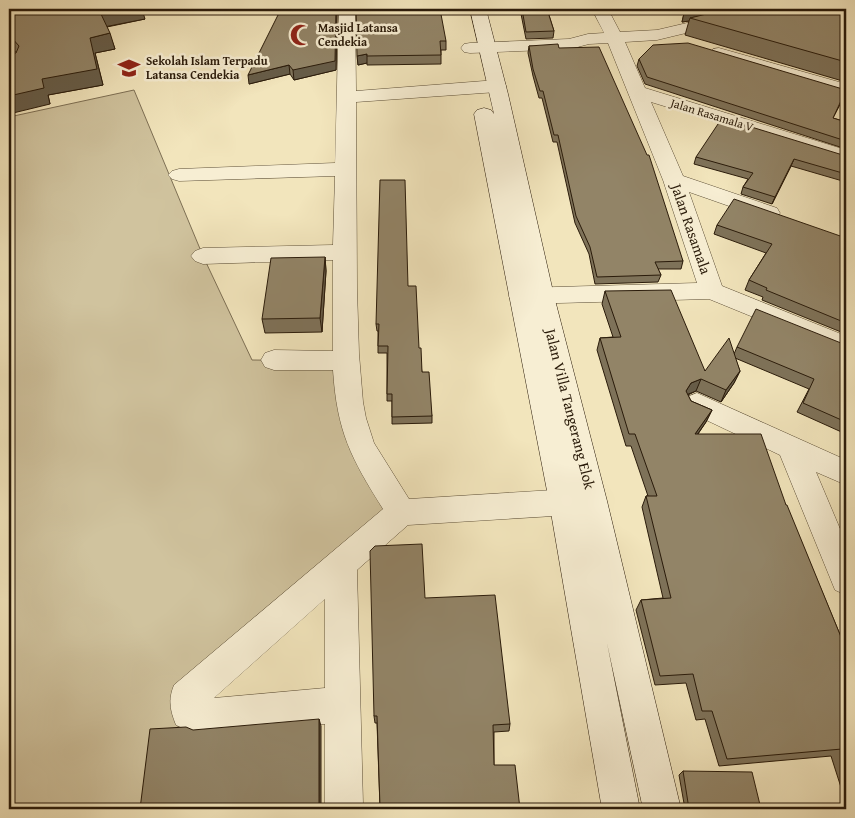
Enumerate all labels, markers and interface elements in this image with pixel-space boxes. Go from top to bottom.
place label: Masjid Latansa Cendekia [318,19,399,50]
mosque icon: Masjid Latansa Cendekia [288,22,314,48]
place label: Sekolah Islam Terpadu Latansa Cendekia [146,52,268,83]
school or university icon: Sekolah Islam Terpadu Latansa Cendekia [116,55,142,81]
street label: Jalan Rasamala V [667,93,756,135]
street label: Jalan Rasamala [666,179,717,277]
street label: Jalan Villa Tangerang Elok [540,324,601,492]

